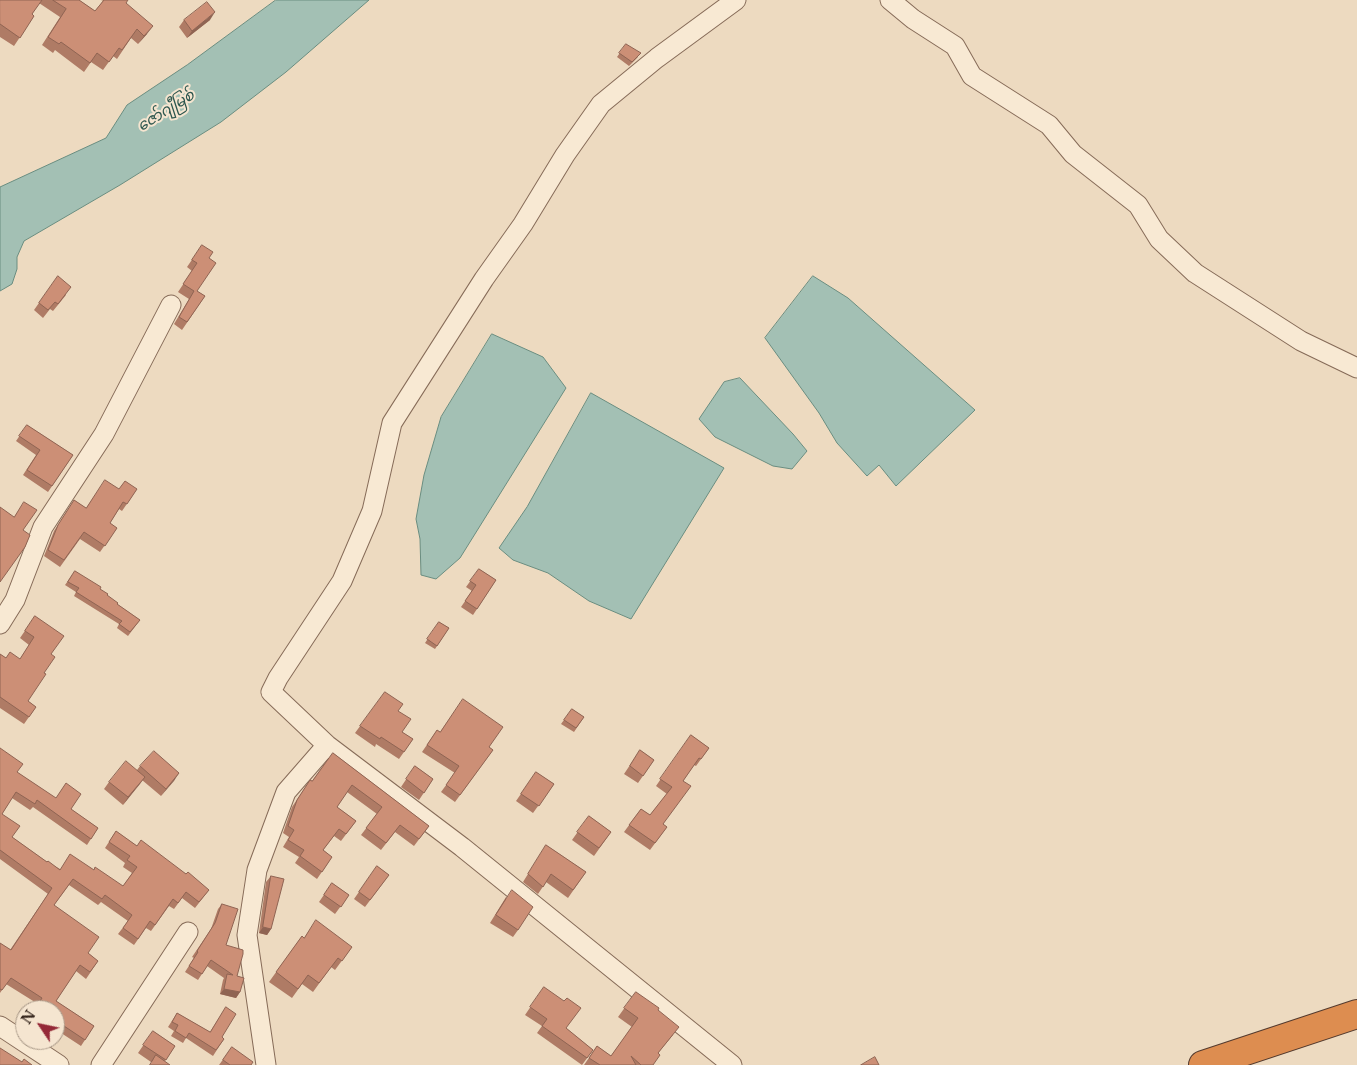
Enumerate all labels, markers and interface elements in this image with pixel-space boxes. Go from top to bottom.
water label: ဇော်ဂျီမြစ် [134,86,198,136]
north arrow [15,1000,65,1050]
text: N [17,1007,40,1028]

